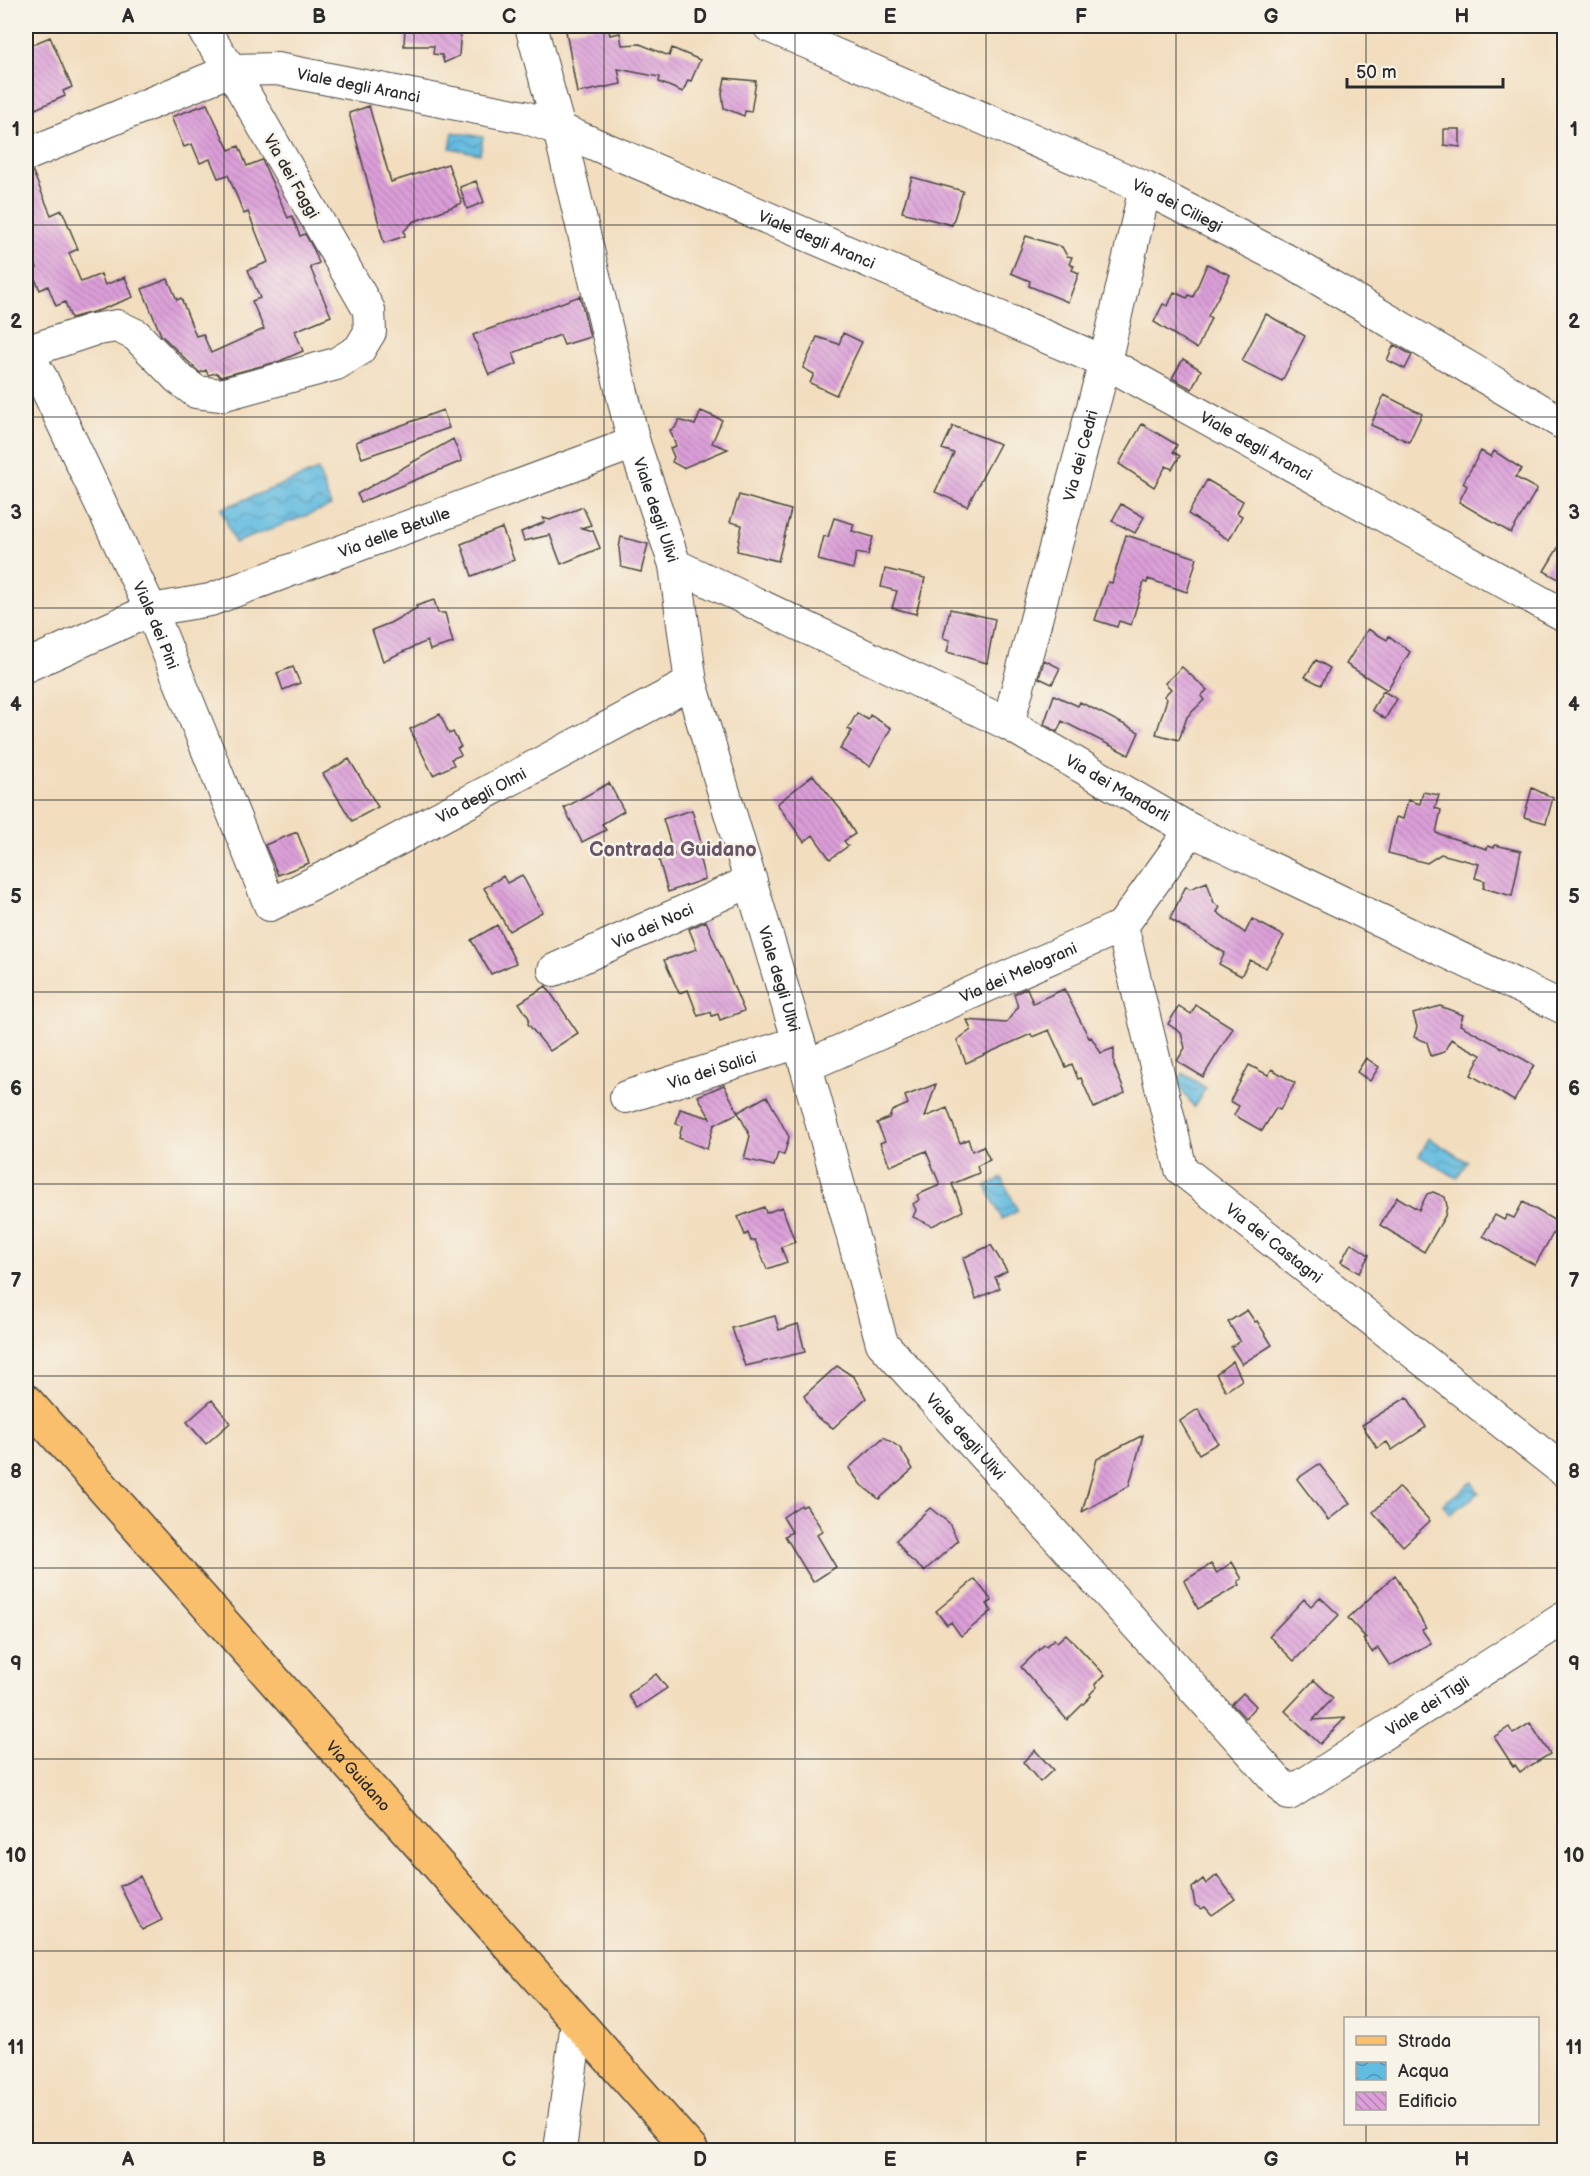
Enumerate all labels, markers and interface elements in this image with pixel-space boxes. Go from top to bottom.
text: A [121,5,135,29]
text: B [312,5,326,29]
text: C [502,5,516,29]
text: D [693,5,707,29]
text: E [884,5,897,29]
text: F [1075,5,1087,29]
text: G [1264,5,1279,29]
text: H [1455,5,1469,29]
scale bar [1347,51,1503,89]
text: 50 m [1356,62,1397,83]
street label: Viale degli Aranci [295,65,422,108]
text: 1 [12,118,20,142]
text: 1 [1570,118,1578,142]
street label: Via dei Faggi [259,131,322,222]
street label: Via dei Ciliegi [1129,176,1225,237]
street label: Viale degli Aranci [755,207,878,274]
text: 2 [10,310,22,334]
text: 2 [1568,310,1580,334]
street label: Via dei Cedri [1060,408,1103,503]
street label: Viale degli Aranci [1196,408,1315,485]
street label: Viale degli Ulivi [629,455,681,565]
text: 3 [10,501,22,525]
text: 3 [1568,501,1580,525]
street label: Via delle Betulle [336,504,453,563]
street label: Viale dei Pini [128,579,182,672]
text: 4 [10,693,22,717]
text: 4 [1568,693,1580,717]
street label: Via dei Mandorli [1062,751,1173,827]
street label: Via degli Olmi [433,765,530,828]
district label: Contrada Guidano [589,838,757,862]
text: 5 [10,885,22,909]
text: 5 [1568,885,1580,909]
street label: Via dei Noci [609,900,697,954]
street label: Viale degli Ulivi [753,924,803,1034]
street label: Via dei Melograni [957,939,1080,1008]
street label: Via dei Salici [666,1048,759,1094]
text: 6 [10,1077,22,1101]
text: 6 [1568,1077,1580,1101]
street label: Via dei Castagni [1221,1200,1326,1288]
text: 7 [10,1269,22,1293]
text: 7 [1568,1269,1580,1293]
street label: Viale degli Ulivi [921,1390,1009,1484]
text: 8 [10,1460,22,1484]
text: 8 [1568,1460,1580,1484]
text: 9 [10,1652,22,1676]
text: 9 [1568,1652,1580,1676]
street label: Viale dei Tigli [1383,1673,1473,1741]
street label: Via Guidano [321,1737,394,1816]
text: 10 [6,1844,26,1868]
text: 10 [1564,1844,1584,1868]
legend [1344,2017,1539,2125]
text: Strada [1398,2031,1451,2052]
text: 11 [8,2036,24,2060]
text: 11 [1566,2036,1582,2060]
text: Acqua [1398,2061,1449,2082]
text: Edificio [1398,2091,1457,2112]
text: A [121,2148,135,2172]
text: B [312,2148,326,2172]
text: C [502,2148,516,2172]
text: D [693,2148,707,2172]
text: E [884,2148,897,2172]
text: F [1075,2148,1087,2172]
text: G [1264,2148,1279,2172]
text: H [1455,2148,1469,2172]

